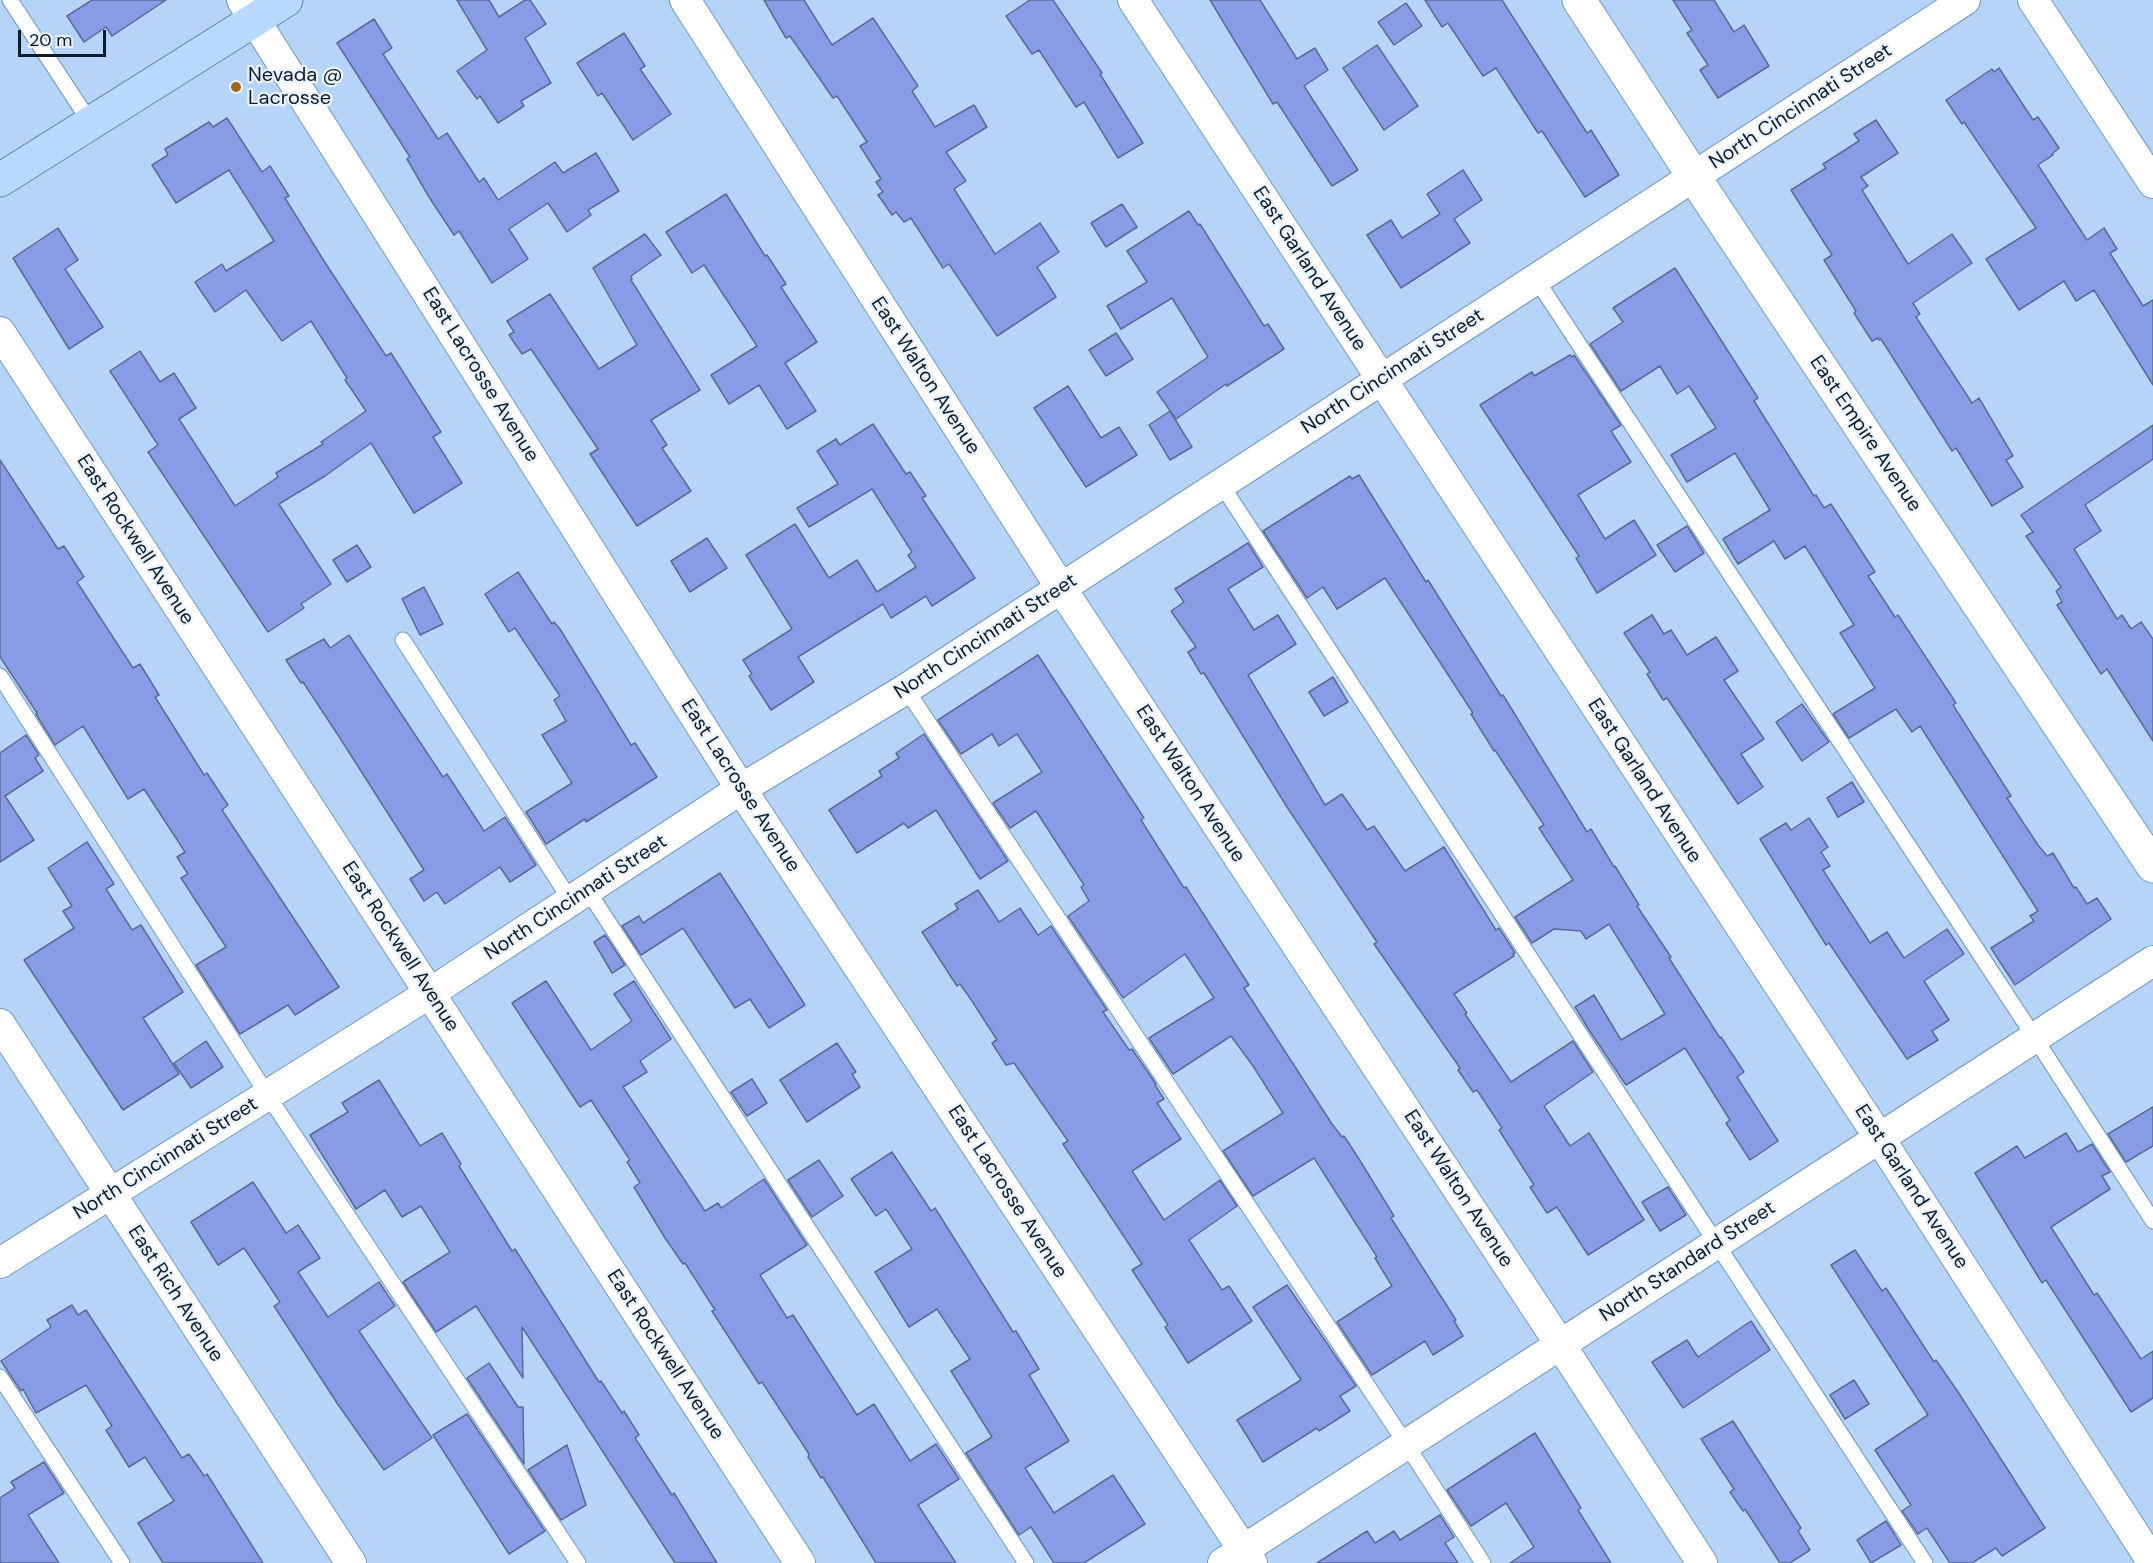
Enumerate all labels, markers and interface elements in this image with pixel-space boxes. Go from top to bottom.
scale bar [21,18,110,56]
text: 20 m [29,28,72,52]
street label: North Cincinnati Street [1705,39,1897,175]
place label: Nevada @ Lacrosse [248,64,343,111]
marker: Nevada @ Lacrosse [229,80,243,94]
street label: East Garland Avenue [1247,182,1371,356]
street label: East Lacrosse Avenue [416,283,544,467]
street label: East Walton Avenue [865,293,985,459]
street label: North Cincinnati Street [1297,304,1489,440]
street label: East Empire Avenue [1804,351,1926,517]
street label: East Rockwell Avenue [71,450,199,630]
street label: North Cincinnati Street [890,569,1082,705]
street label: East Garland Avenue [1582,694,1706,868]
street label: East Lacrosse Avenue [675,695,805,877]
street label: East Walton Avenue [1130,701,1250,867]
street label: North Cincinnati Street [480,830,672,966]
street label: East Rockwell Avenue [336,857,464,1037]
street label: North Cincinnati Street [69,1092,263,1226]
street label: East Garland Avenue [1849,1100,1973,1274]
street label: East Lacrosse Avenue [942,1101,1072,1283]
street label: East Walton Avenue [1398,1106,1518,1272]
street label: North Standard Street [1596,1196,1780,1328]
street label: East Rich Avenue [122,1221,228,1367]
street label: East Rockwell Avenue [601,1265,729,1445]

